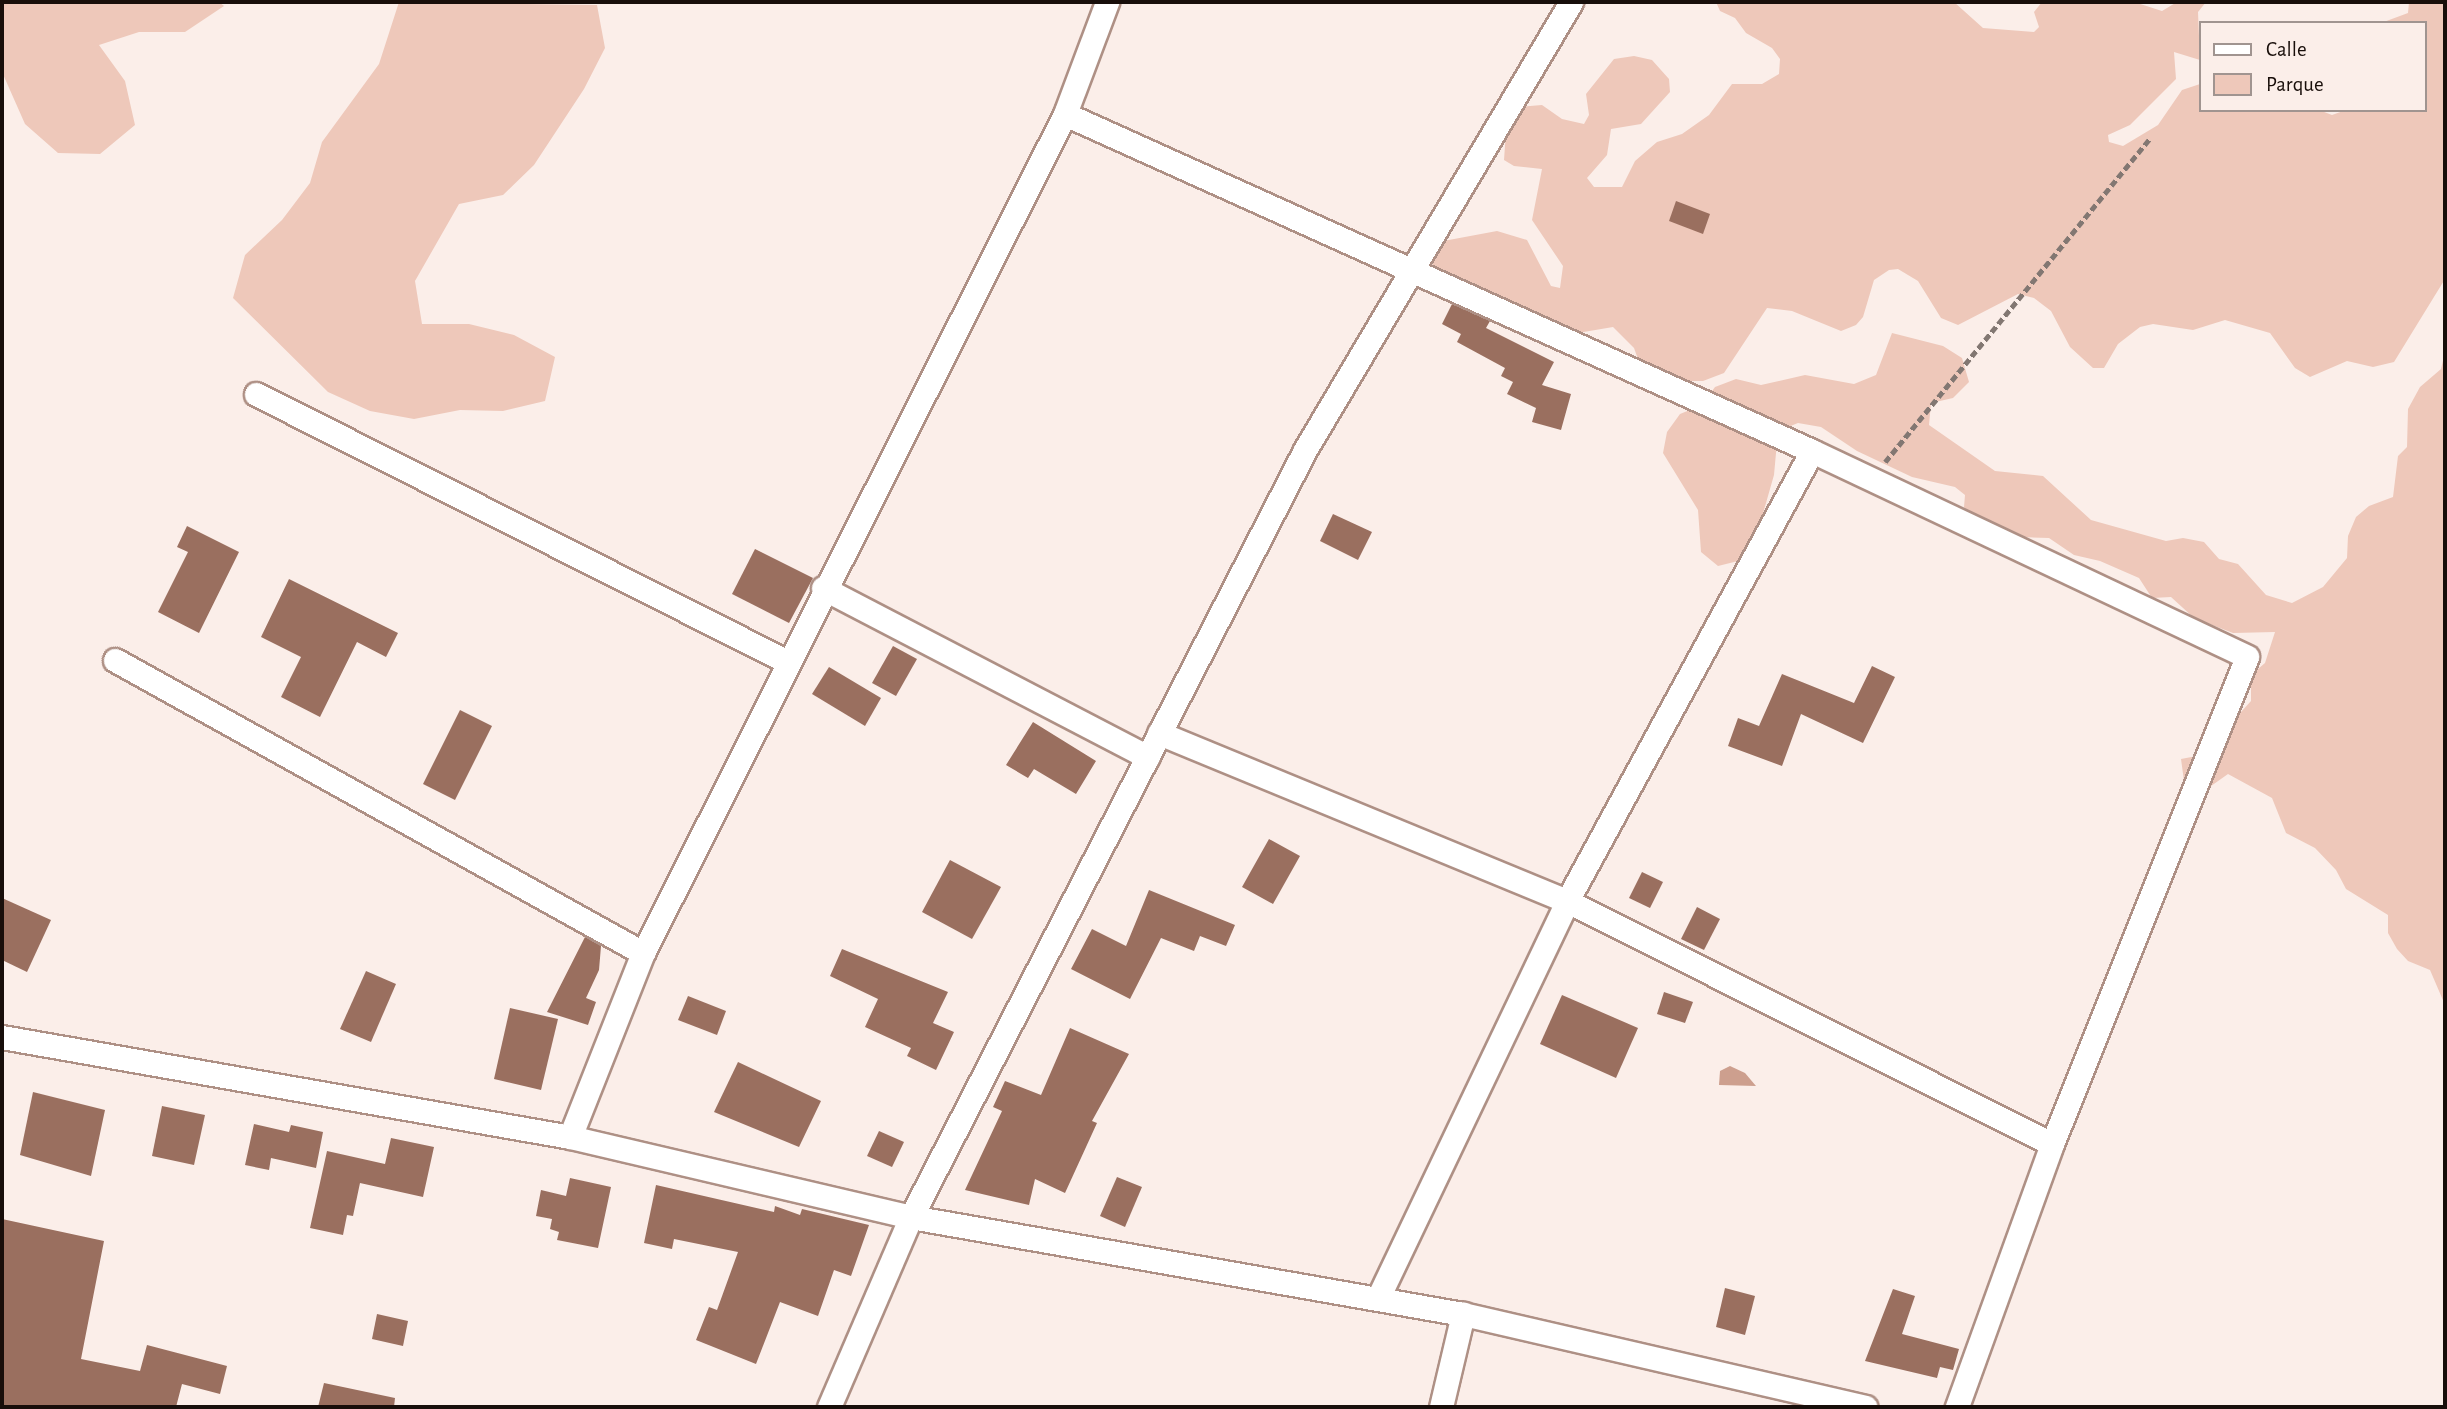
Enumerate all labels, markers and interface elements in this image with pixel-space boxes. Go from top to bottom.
legend [2198,21,2426,112]
text: Calle [2266,39,2307,60]
text: Parque [2266,74,2324,95]

